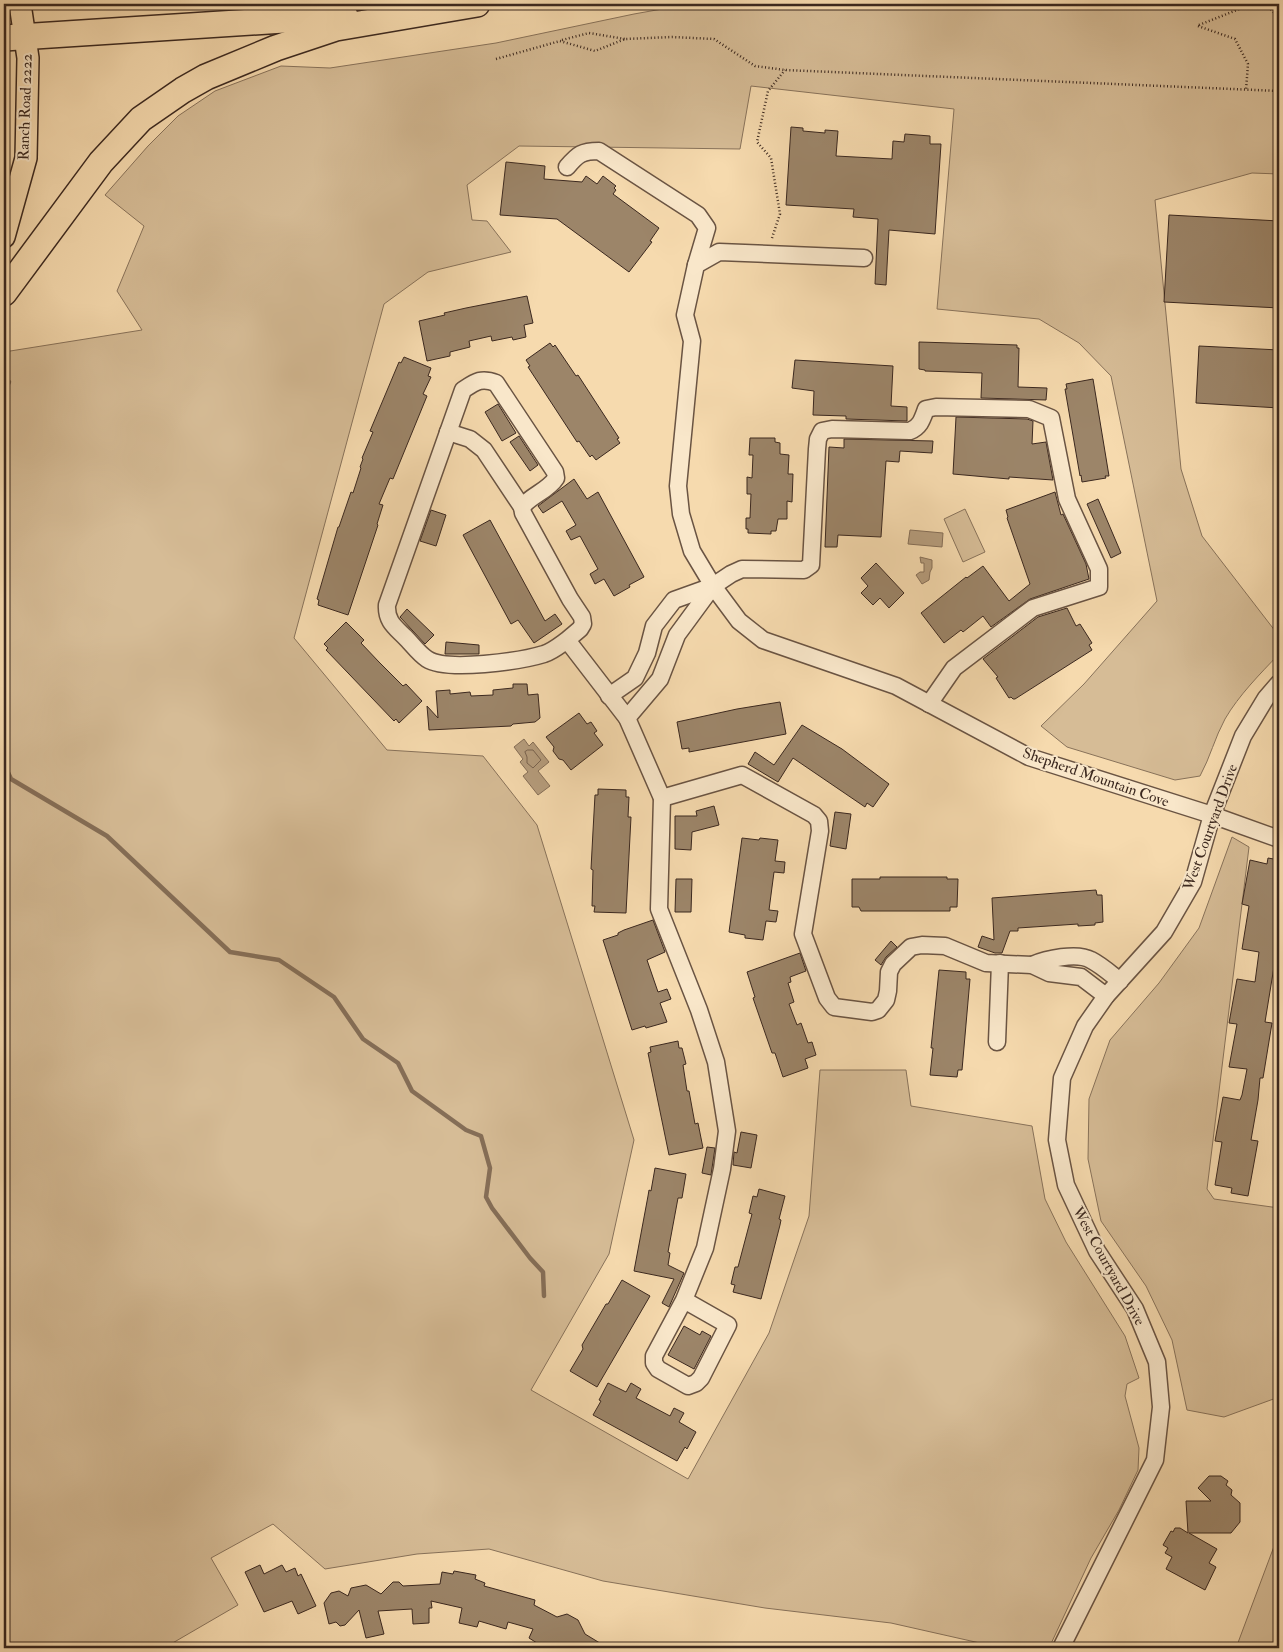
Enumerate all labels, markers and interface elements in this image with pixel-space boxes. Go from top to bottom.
street label: Ranch Road 2222 [14,53,37,161]
street label: Shepherd Mountain Cove [1020,743,1172,812]
street label: West Courtyard Drive [1178,761,1242,894]
street label: West Courtyard Drive [1068,1203,1149,1329]

